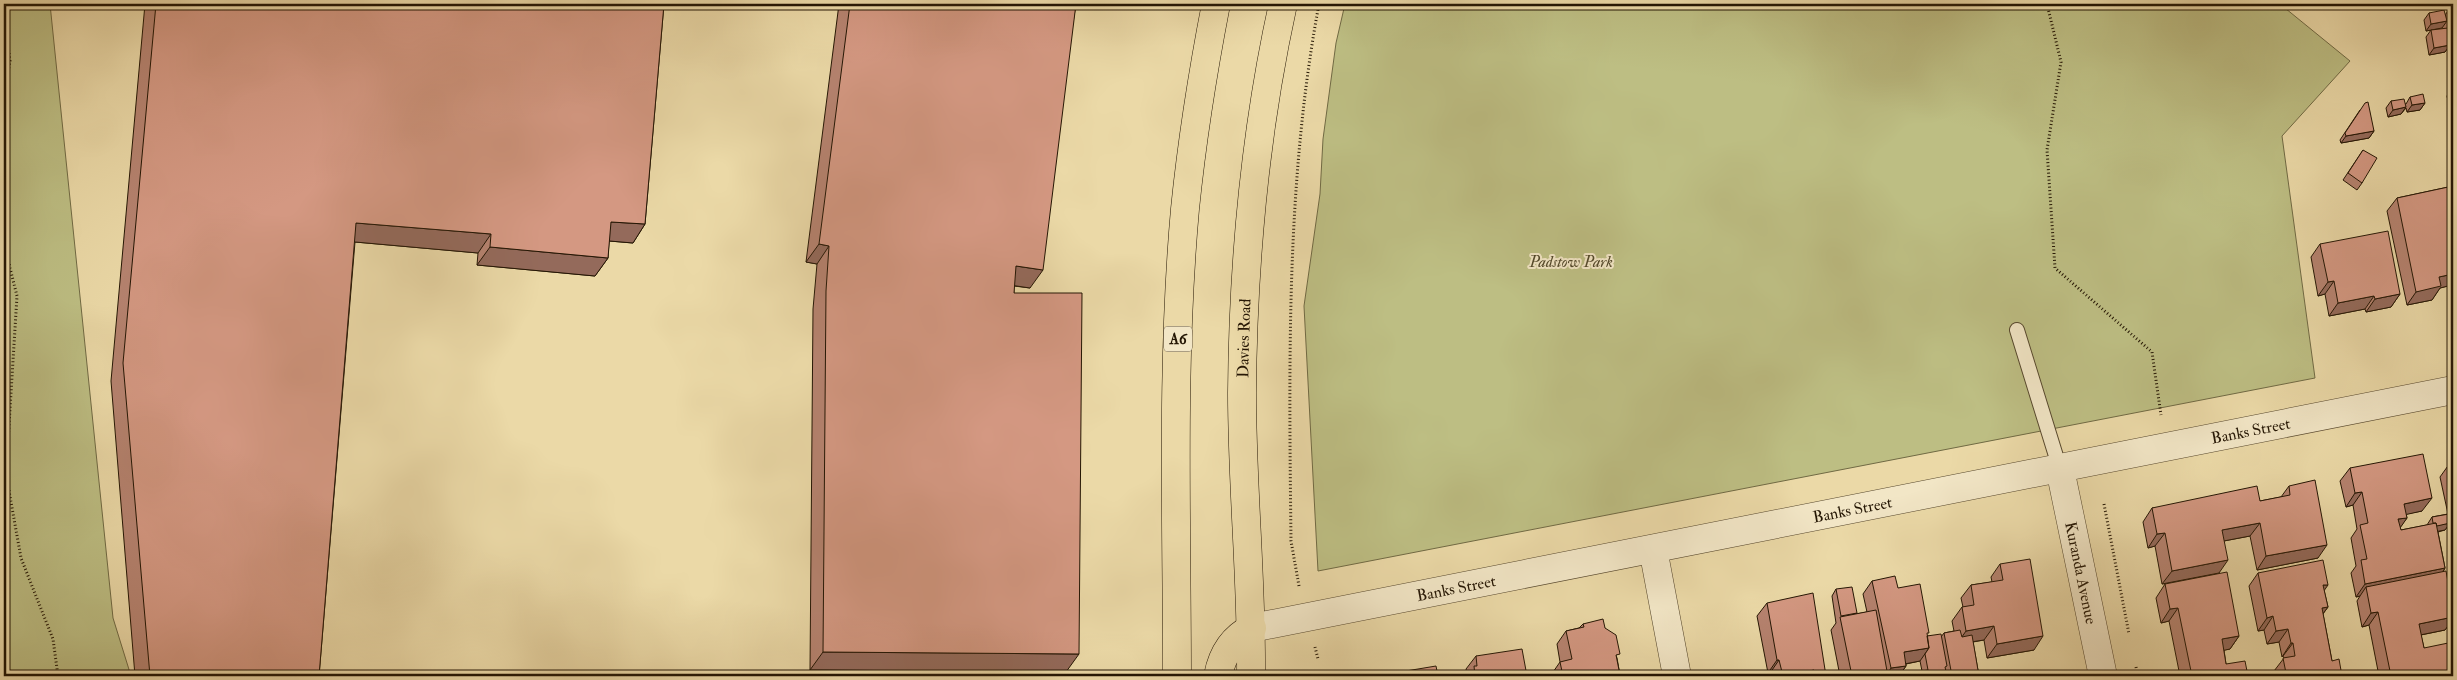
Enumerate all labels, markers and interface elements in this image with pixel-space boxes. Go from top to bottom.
park label: Padstow Park [1528,252,1613,272]
street label: Davies Road [1233,298,1256,378]
road number: A6 [1164,326,1192,352]
street label: Banks Street [2209,413,2292,449]
street label: Banks Street [1811,492,1894,528]
street label: Kuranda Avenue [2060,520,2101,626]
street label: Banks Street [1415,571,1498,606]

